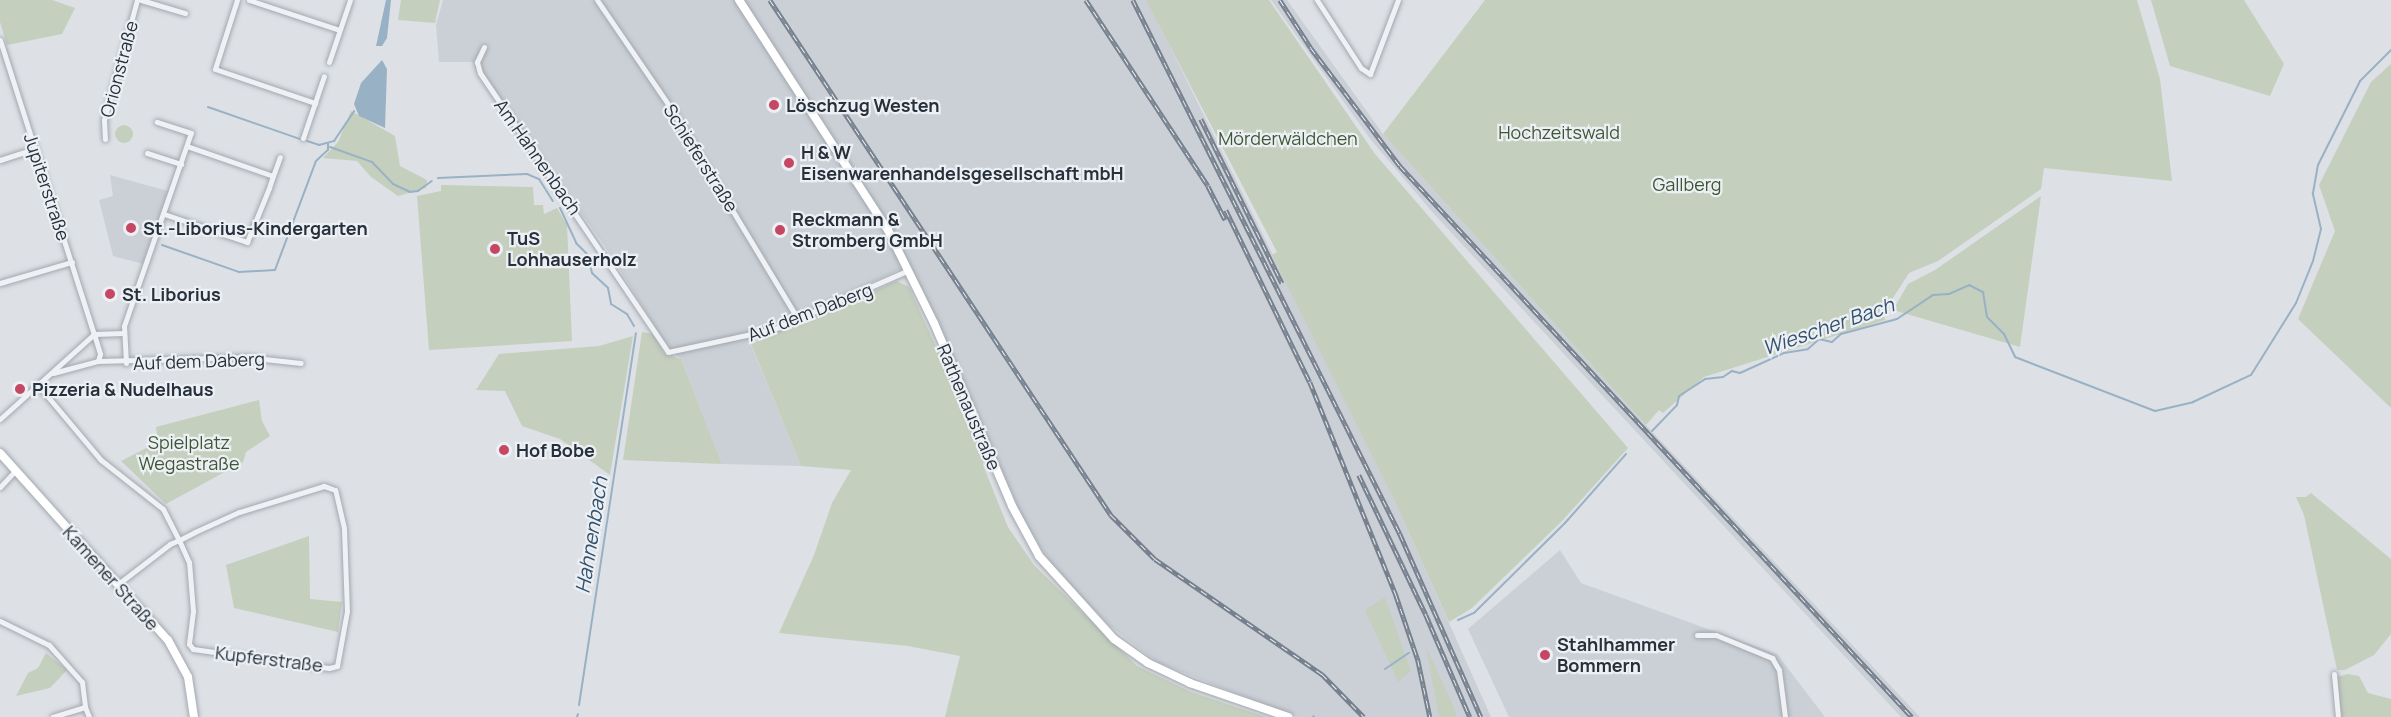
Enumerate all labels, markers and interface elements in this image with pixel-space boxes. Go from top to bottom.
street label: Orionstraße [96,18,142,120]
place label: Löschzug Westen [786,94,940,116]
street label: Am Hahnenbach [490,95,586,219]
marker: Löschzug Westen [767,98,781,112]
street label: Schieferstraße [659,100,743,216]
park label: Hochzeitswald [1498,121,1620,143]
park label: Mörderwäldchen [1218,127,1358,149]
street label: Jupiterstraße [20,131,74,243]
place label: H & W Eisenwarenhandelsgesellschaft mbH [801,142,1124,184]
marker: H & W Eisenwarenhandelsgesellschaft mbH [782,156,796,170]
park label: Gallberg [1652,173,1722,195]
place label: Reckmann & Stromberg GmbH [792,209,943,252]
place label: St.-Liborius-Kindergarten [143,217,368,239]
marker: St.-Liborius-Kindergarten [124,221,138,235]
marker: Reckmann & Stromberg GmbH [773,223,787,237]
place label: TuS Lohhauserholz [507,228,637,270]
marker: TuS Lohhauserholz [488,242,502,256]
street label: Auf dem Daberg [745,278,875,346]
place label: St. Liborius [122,283,221,305]
marker: St. Liborius [103,287,117,301]
water label: Wiescher Bach [1759,292,1897,360]
street label: Rathenaustraße [933,341,1005,473]
street label: Auf dem Daberg [133,348,265,374]
place label: Pizzeria & Nudelhaus [32,378,214,400]
marker: Pizzeria & Nudelhaus [13,382,27,396]
park label: Spielplatz Wegastraße [138,432,240,474]
place label: Hof Bobe [516,439,595,461]
marker: Hof Bobe [497,443,511,457]
water label: Hahnenbach [570,475,612,595]
street label: Kamener Straße [58,521,164,635]
place label: Stahlhammer Bommern [1557,634,1675,676]
street label: Kupferstraße [214,642,324,676]
marker: Stahlhammer Bommern [1538,648,1552,662]

